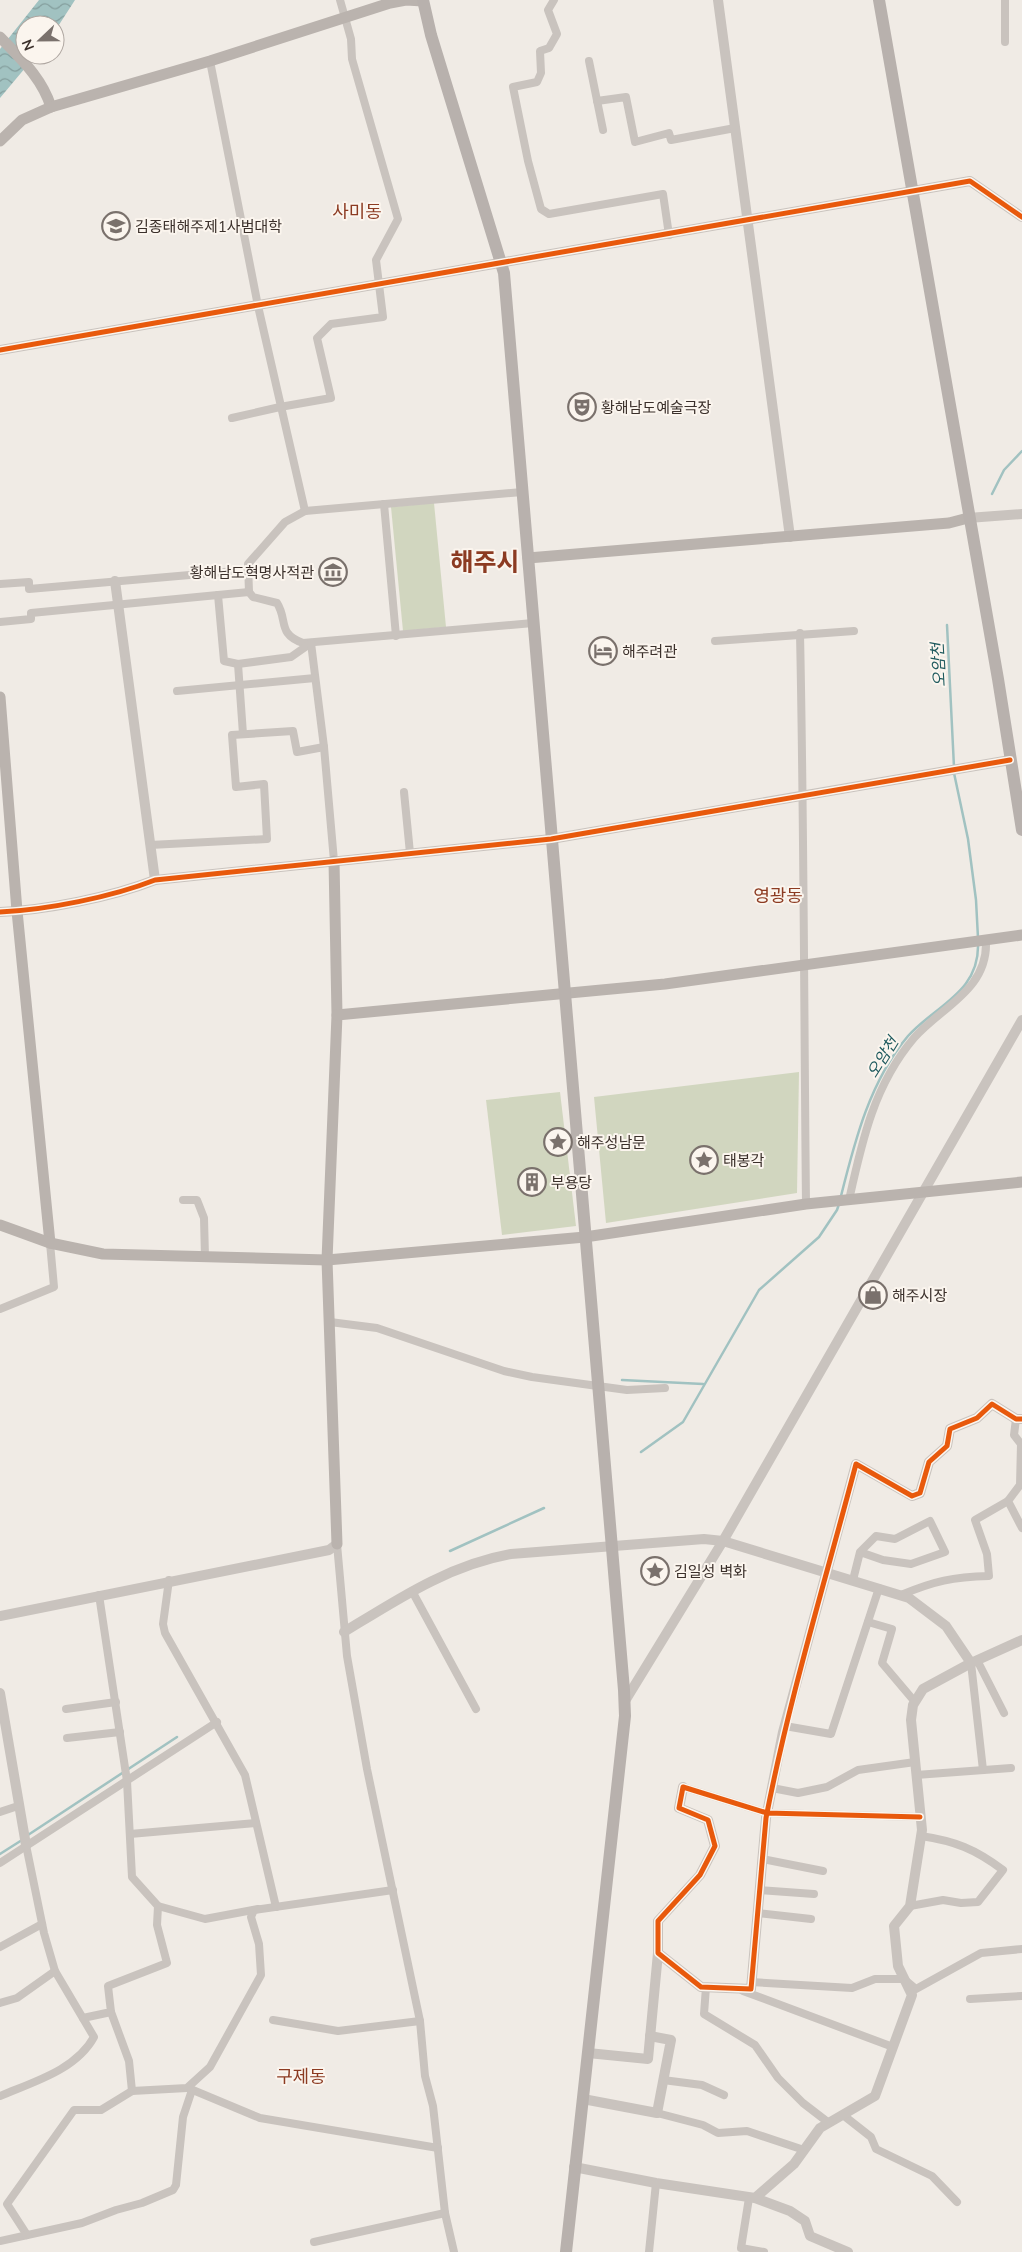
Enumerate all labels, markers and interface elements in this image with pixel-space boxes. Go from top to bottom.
north arrow [15,15,65,65]
text: N [18,37,38,53]
district label: 사미동 [332,200,382,223]
school or university icon: 김종태해주제1사범대학 [101,211,131,241]
place label: 김종태해주제1사범대학 [135,217,282,236]
theatre icon: 황해남도예술극장 [567,392,597,422]
place label: 황해남도예술극장 [601,398,712,417]
district label: 해주시 [450,546,520,577]
museum icon: 황해남도혁명사적관 [318,557,348,587]
place label: 황해남도혁명사적관 [190,563,314,582]
hotel icon: 해주려관 [588,636,618,666]
water label: 오암천 [927,640,949,688]
place label: 해주려관 [622,642,677,661]
district label: 영광동 [753,884,803,907]
water label: 오암천 [862,1031,903,1081]
place icon: 해주성남문 [543,1127,573,1157]
place label: 해주성남문 [577,1133,646,1152]
place icon: 태봉각 [689,1145,719,1175]
place label: 태봉각 [723,1151,765,1170]
building icon: 부용당 [517,1167,547,1197]
place label: 부용당 [551,1173,593,1192]
shop icon: 해주시장 [858,1280,888,1310]
place label: 해주시장 [892,1286,947,1305]
place icon: 김일성 벽화 [640,1556,670,1586]
place label: 김일성 벽화 [674,1562,747,1581]
district label: 구제동 [276,2065,326,2088]

